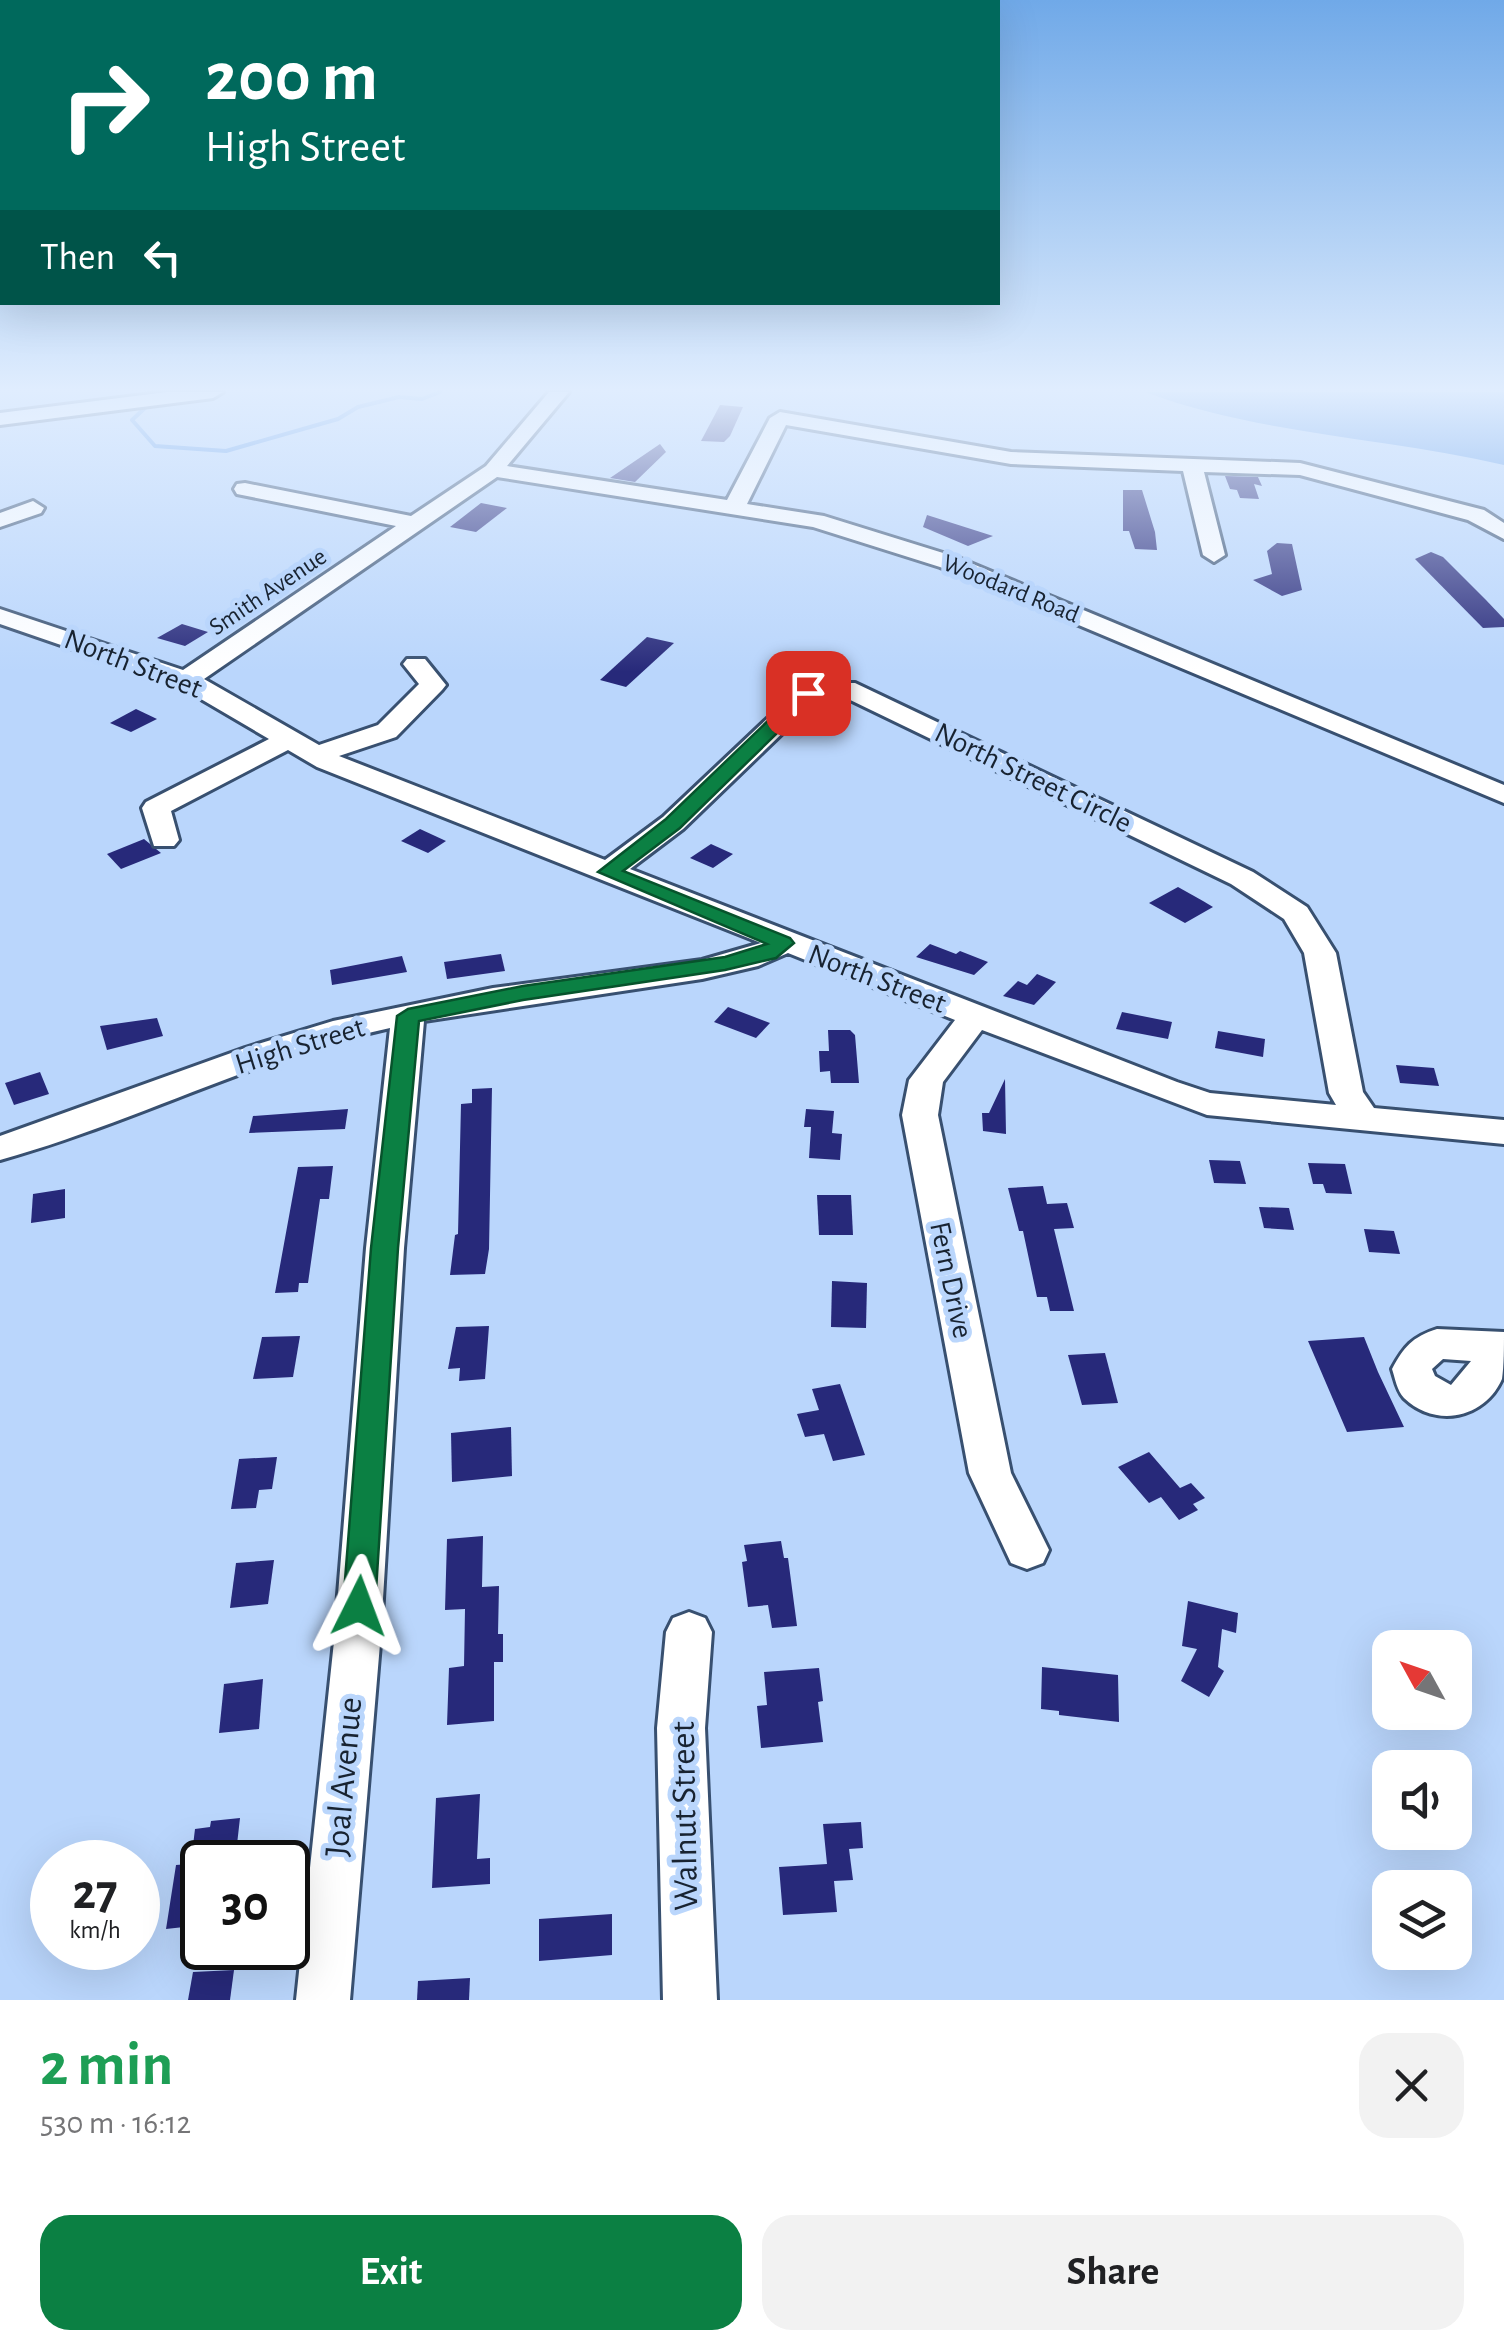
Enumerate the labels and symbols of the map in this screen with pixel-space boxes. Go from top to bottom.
street label: Smith Avenue [205,544,331,640]
street label: Woodard Road [939,550,1083,628]
street label: North Street [60,624,206,704]
pin [766,651,851,736]
street label: North Street Circle [930,717,1136,839]
street label: North Street [804,939,950,1019]
street label: High Street [232,1012,369,1080]
street label: Fern Drive [924,1219,978,1341]
position arrow [307,1554,411,1658]
north arrow [1372,1630,1472,1730]
street label: Joal Avenue [320,1696,368,1858]
street label: Walnut Street [666,1721,704,1911]
speed limit sign: 30 [180,1840,310,1970]

